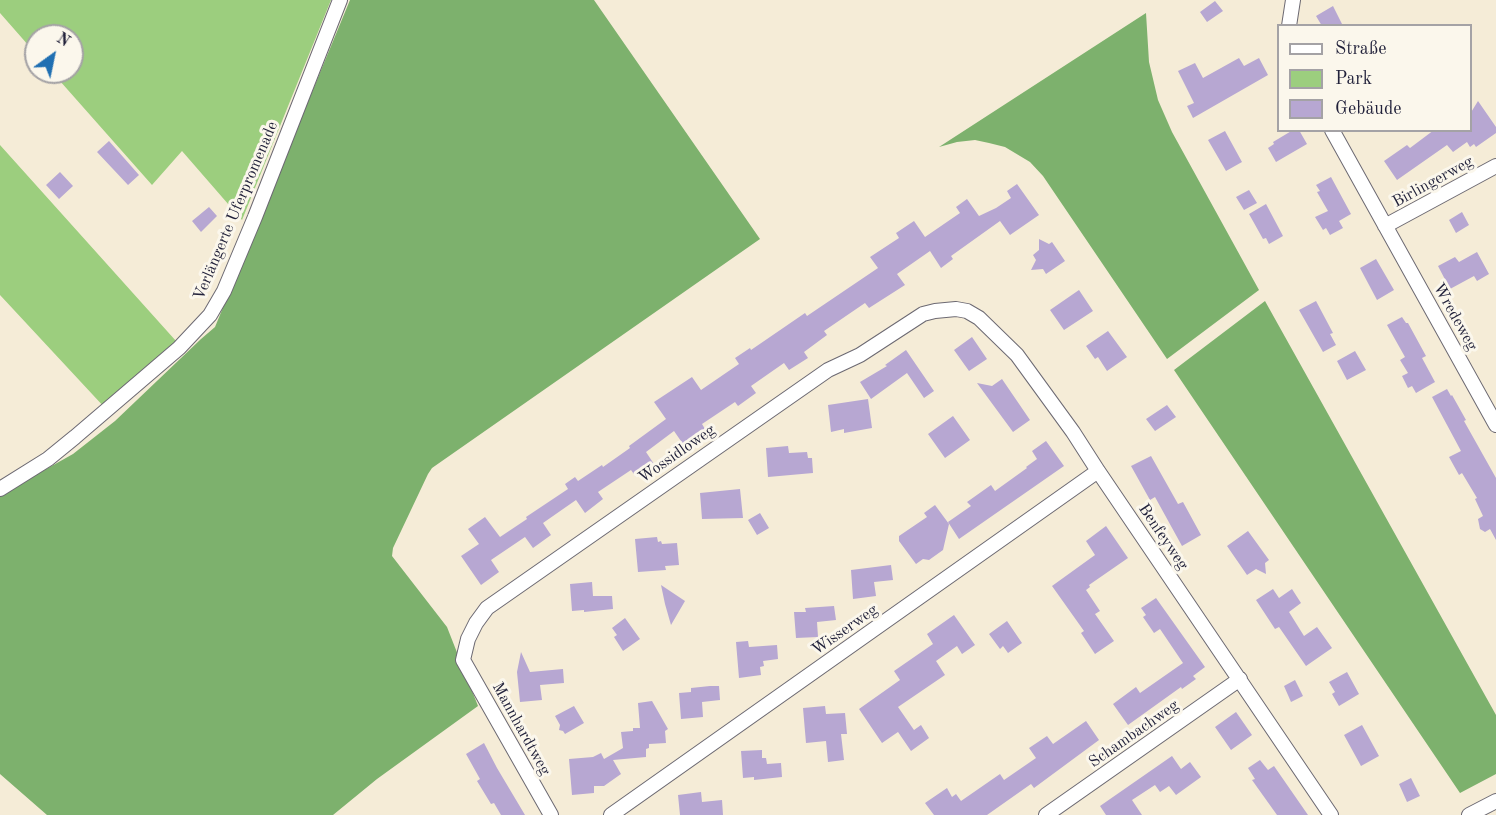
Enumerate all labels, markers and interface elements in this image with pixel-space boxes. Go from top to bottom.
north arrow [24,24,84,84]
legend [1277,24,1472,132]
text: N [53,31,72,51]
text: Straße [1335,40,1386,58]
text: Park [1335,70,1372,88]
text: Gebäude [1335,100,1402,118]
street label: Verlängerte Uferpromenade [190,119,282,303]
street label: Birlingerweg [1389,152,1477,212]
street label: Wredeweg [1429,280,1481,354]
street label: Wossidloweg [635,420,719,488]
street label: Benfeyweg [1134,500,1192,574]
street label: Wisserweg [808,600,882,660]
street label: Mannhardtweg [488,679,554,779]
street label: Schambachweg [1085,696,1183,772]

